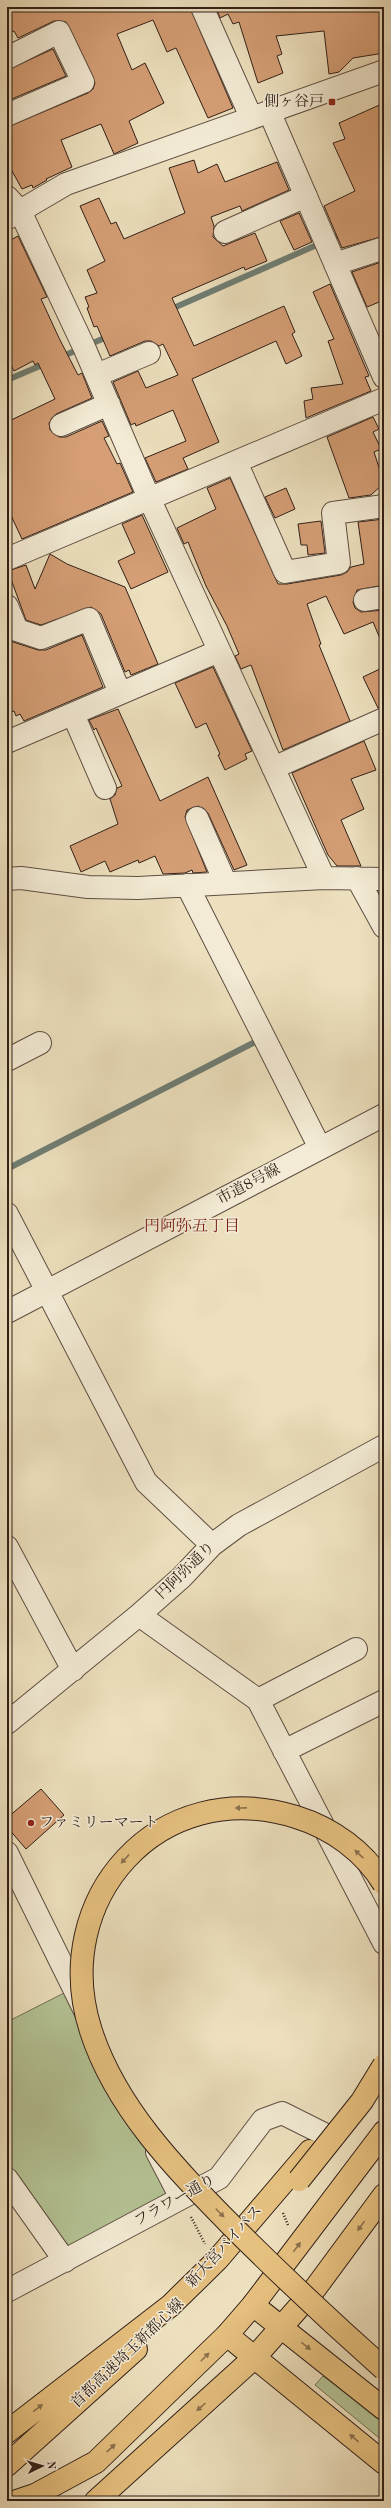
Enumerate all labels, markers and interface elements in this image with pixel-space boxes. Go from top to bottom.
place label: 側ヶ谷戸 [264,93,324,110]
marker: 側ヶ谷戸 [327,97,337,107]
street label: 市道8号線 [214,1160,283,1208]
district label: 円阿弥五丁目 [144,1217,240,1235]
street label: 円阿弥通り [152,1538,218,1602]
one-way arrow [235,1805,247,1812]
place label: ファミリーマート [39,1815,159,1831]
marker: ファミリーマート [26,1818,36,1828]
one-way arrow [355,1850,364,1859]
one-way arrow [120,1854,130,1864]
street label: フラワー通り [131,2171,218,2229]
street label: 新大宮バイパス [183,2202,266,2291]
one-way arrow [215,2208,225,2218]
one-way arrow [357,2221,365,2232]
one-way arrow [293,2241,301,2252]
street label: 首都高速埼玉新都心線 [67,2295,187,2411]
one-way arrow [300,2342,311,2351]
one-way arrow [200,2352,210,2362]
one-way arrow [195,2402,206,2411]
one-way arrow [33,2405,43,2413]
one-way arrow [349,2433,359,2442]
one-way arrow [106,2443,116,2453]
north arrow [22,2446,62,2486]
text: N [45,2461,56,2471]

